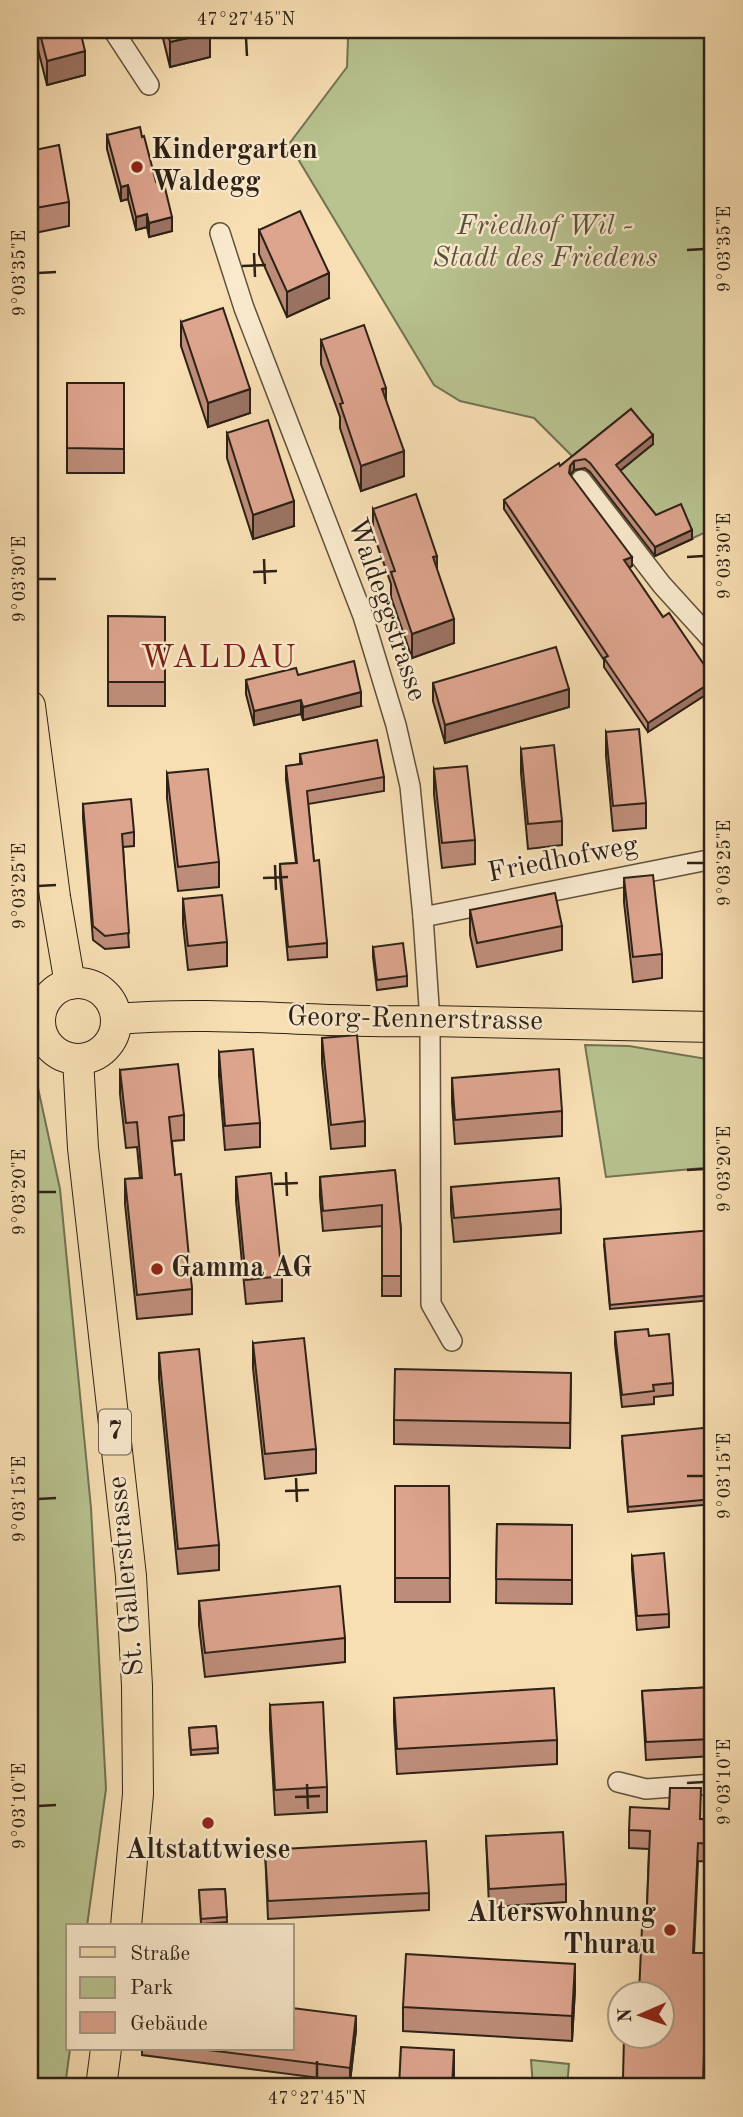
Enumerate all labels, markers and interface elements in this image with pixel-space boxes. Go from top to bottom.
text: 47°27'45"N [197,11,295,29]
place label: Kindergarten Waldegg [151,137,318,197]
marker: Kindergarten Waldegg [129,159,145,175]
text: 9°03'35"E [716,206,734,292]
park label: Friedhof Wil - Stadt des Friedens [433,213,658,273]
text: 9°03'35"E [11,230,29,316]
text: 9°03'30"E [716,513,734,599]
street label: Waldeggstrasse [342,515,430,705]
text: 9°03'30"E [11,536,29,622]
district label: WALDAU [140,643,298,675]
text: 9°03'25"E [716,820,734,906]
street label: Friedhofweg [486,832,640,888]
text: 9°03'25"E [11,843,29,929]
street label: Georg-Rennerstrasse [287,1004,543,1036]
text: 9°03'20"E [716,1126,734,1212]
text: 9°03'20"E [11,1149,29,1235]
place label: Gamma AG [171,1255,312,1283]
marker: Gamma AG [149,1261,165,1277]
road number: 7 [99,1410,131,1455]
text: 9°03'15"E [716,1433,734,1519]
text: 9°03'15"E [11,1456,29,1542]
street label: St. Gallerstrasse [104,1475,150,1677]
text: 9°03'10"E [716,1739,734,1825]
text: 9°03'10"E [11,1763,29,1849]
marker: Altstattwiese [200,1815,216,1831]
place label: Altstattwiese [125,1837,291,1865]
place label: Alterswohnung Thurau [467,1900,656,1960]
marker: Alterswohnung Thurau [662,1922,678,1938]
legend [66,1924,294,2050]
text: Straße [130,1944,190,1965]
text: Park [130,1978,173,1999]
north arrow [606,1980,676,2050]
text: N [617,2007,636,2023]
text: Gebäude [130,2014,208,2035]
text: 47°27'45"N [268,2090,366,2108]

